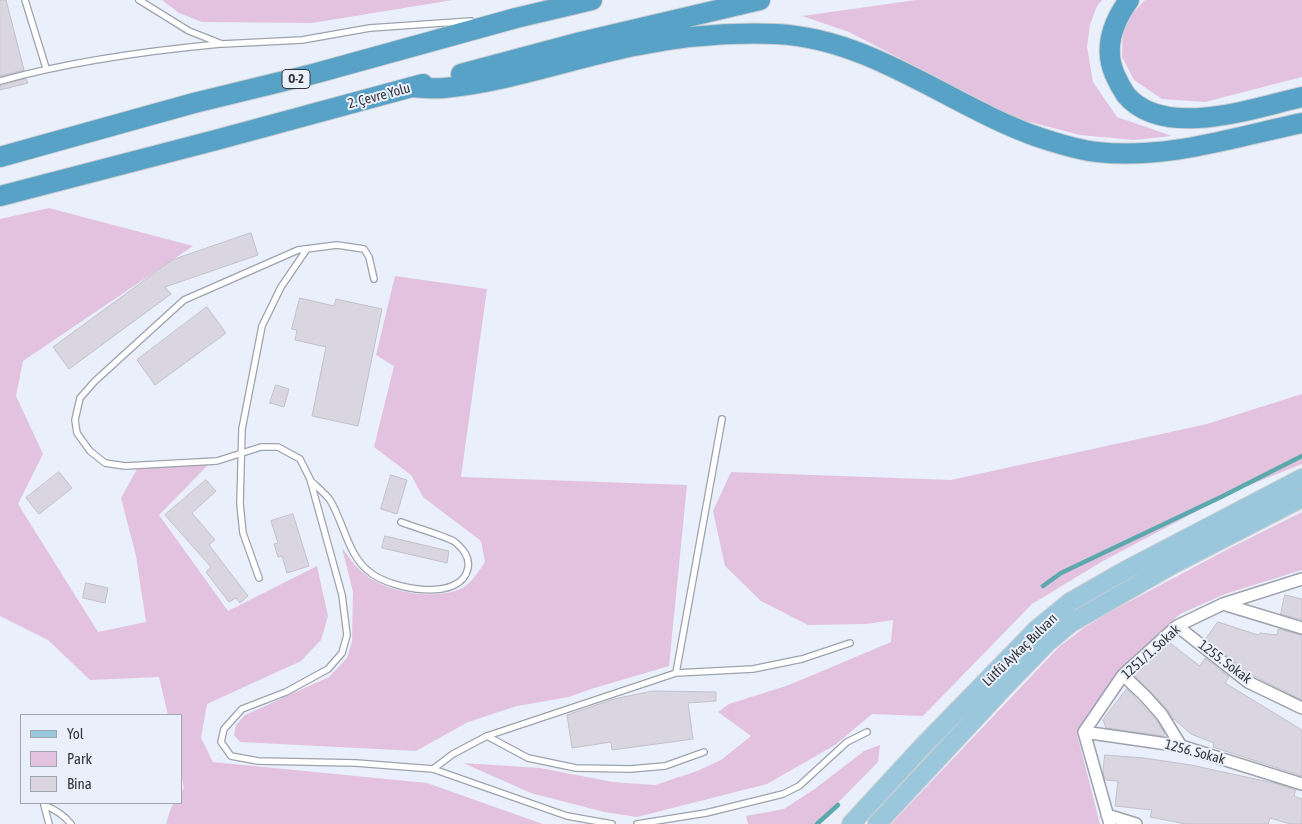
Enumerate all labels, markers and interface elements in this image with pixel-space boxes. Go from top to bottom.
road number: O-2 [282,70,310,88]
street label: 2. Çevre Yolu [346,80,412,112]
street label: Lütfü Aykaç Bulvarı [979,610,1061,690]
street label: 1251/1. Sokak [1118,621,1184,683]
street label: 1255. Sokak [1195,637,1255,687]
legend [20,714,182,804]
text: Yol [67,725,84,742]
street label: 1256. Sokak [1163,736,1227,768]
text: Park [67,750,92,767]
text: Bina [67,775,92,792]

